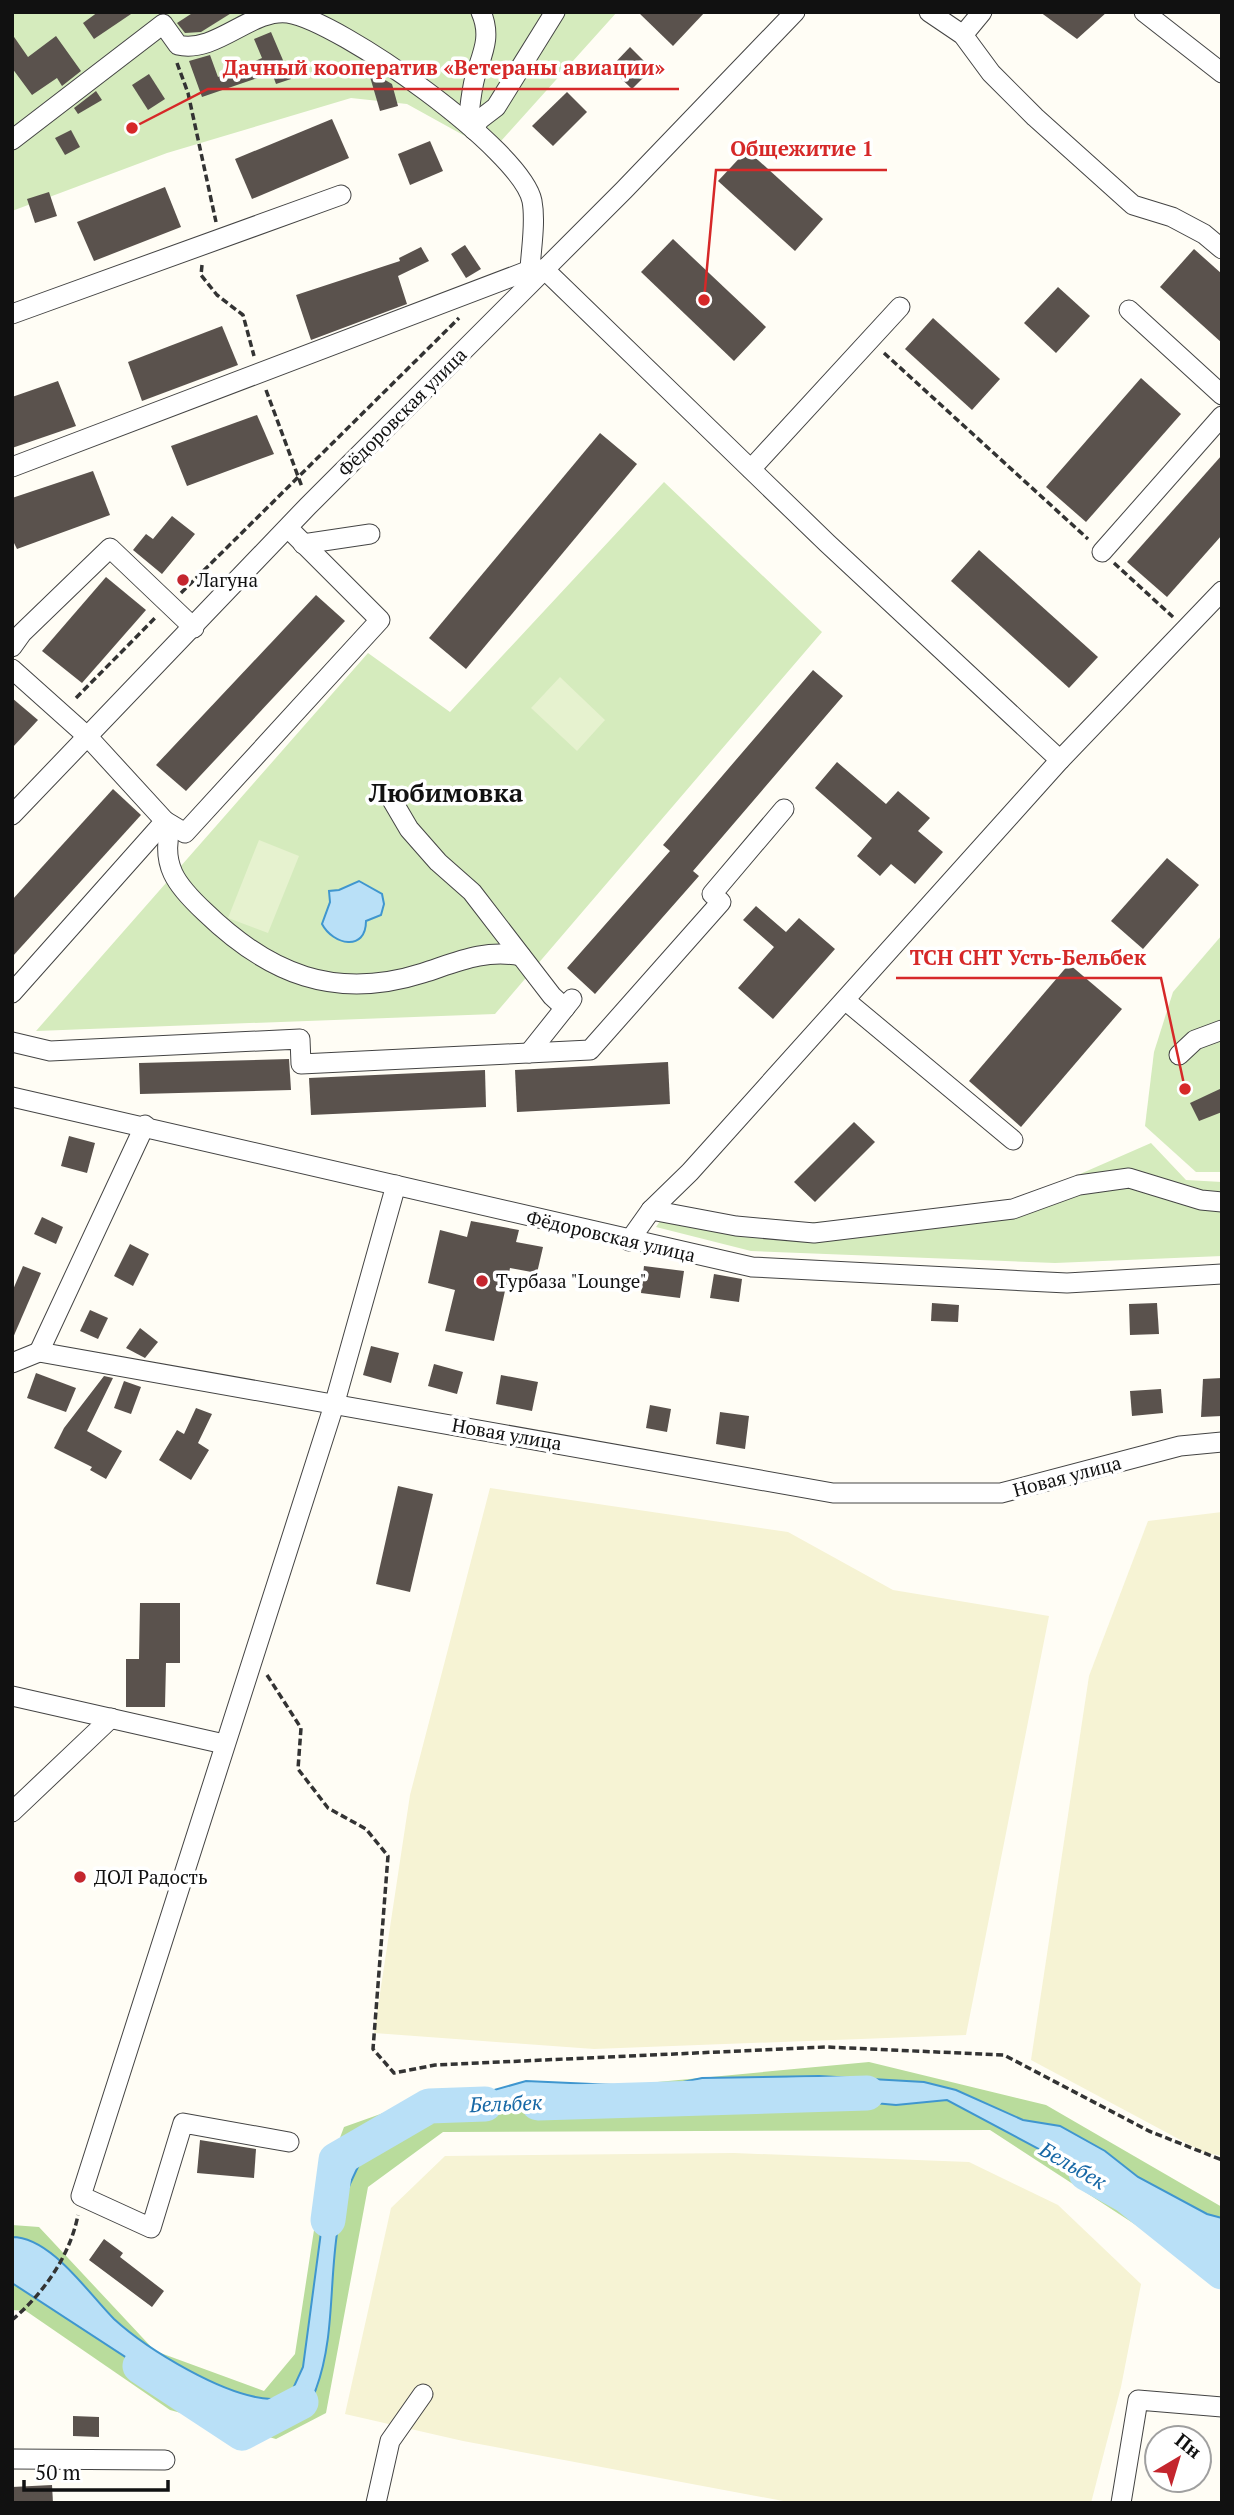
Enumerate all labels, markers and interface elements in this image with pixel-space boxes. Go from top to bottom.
callout: Дачный кооператив «Ветераны авиации» [208,47,679,89]
text: Дачный кооператив «Ветераны авиации» [223,53,666,81]
callout: Общежитие 1 [716,128,887,170]
text: Общежитие 1 [730,134,874,162]
street label: Фёдоровская улица [332,341,472,482]
place label: Лагуна [196,567,258,592]
marker: Лагуна [175,572,191,588]
district label: Любимовка [368,775,524,809]
callout: ТСН СНТ Усть-Бельбек [896,936,1161,978]
text: ТСН СНТ Усть-Бельбек [910,943,1147,971]
street label: Фёдоровская улица [524,1204,698,1267]
place label: Турбаза "Lounge" [496,1268,647,1293]
marker: Турбаза "Lounge" [474,1273,490,1289]
street label: Новая улица [450,1412,564,1456]
street label: Новая улица [1010,1449,1124,1502]
place label: ДОЛ Радость [94,1864,208,1889]
marker: ДОЛ Радость [72,1869,88,1885]
water label: Бельбек [468,2088,543,2118]
water label: Бельбек [1034,2134,1112,2196]
north arrow [1143,2424,1213,2494]
text: Пн [1170,2427,1207,2464]
scale bar [24,2448,168,2492]
text: 50 m [35,2458,81,2486]

